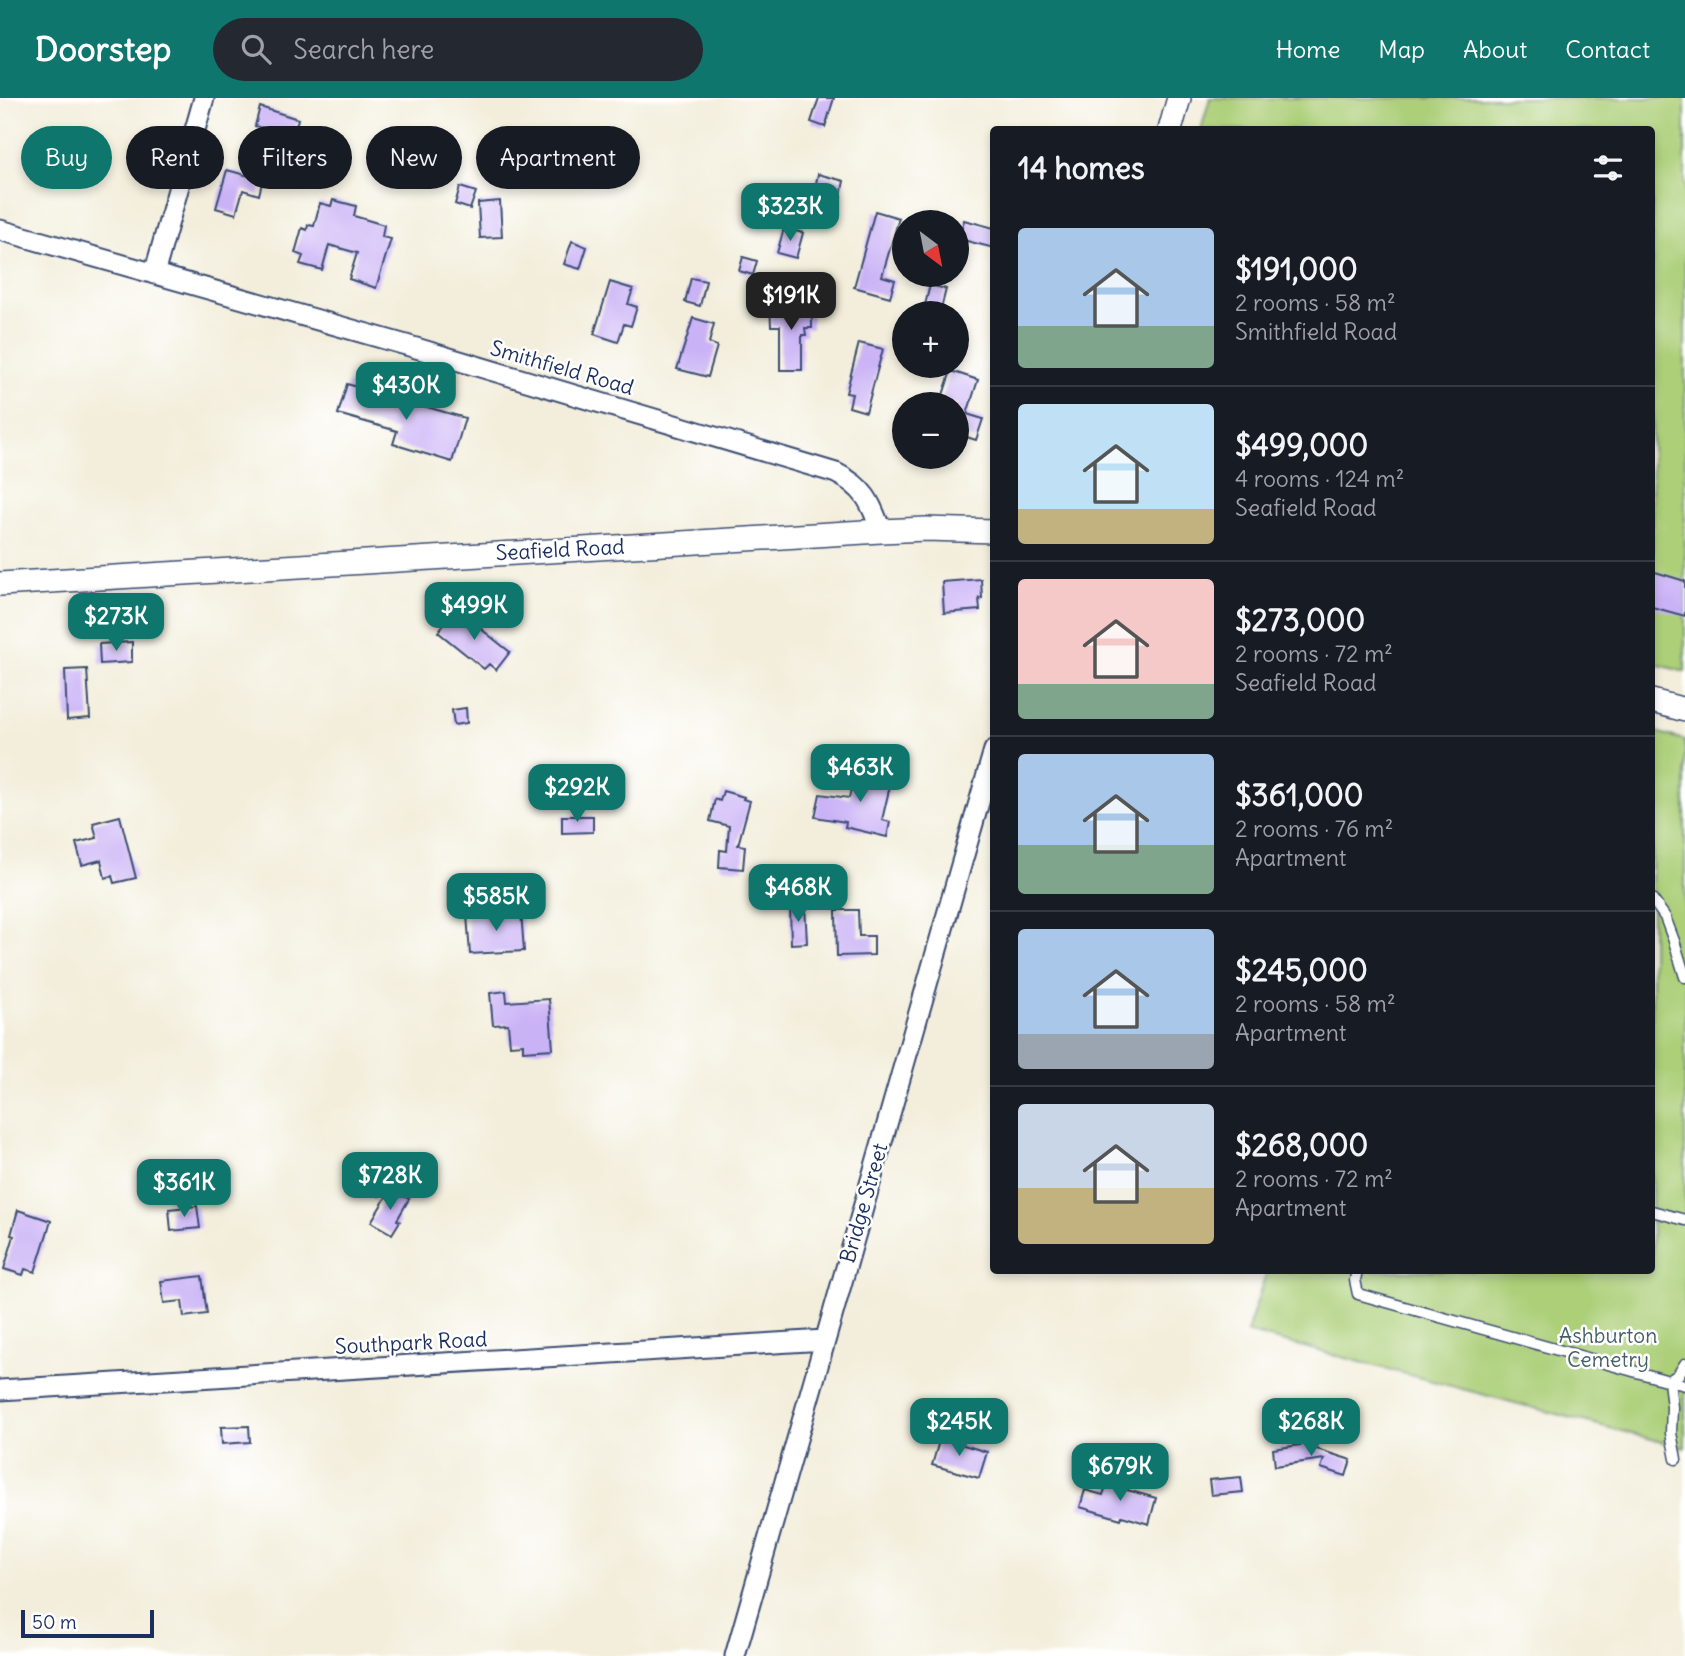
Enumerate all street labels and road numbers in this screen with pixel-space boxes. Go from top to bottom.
street label: Smithfield Road [487,334,637,401]
street label: Seafield Road [495,533,625,566]
street label: Bridge Street [834,1140,894,1266]
street label: Southpark Road [334,1325,488,1360]

